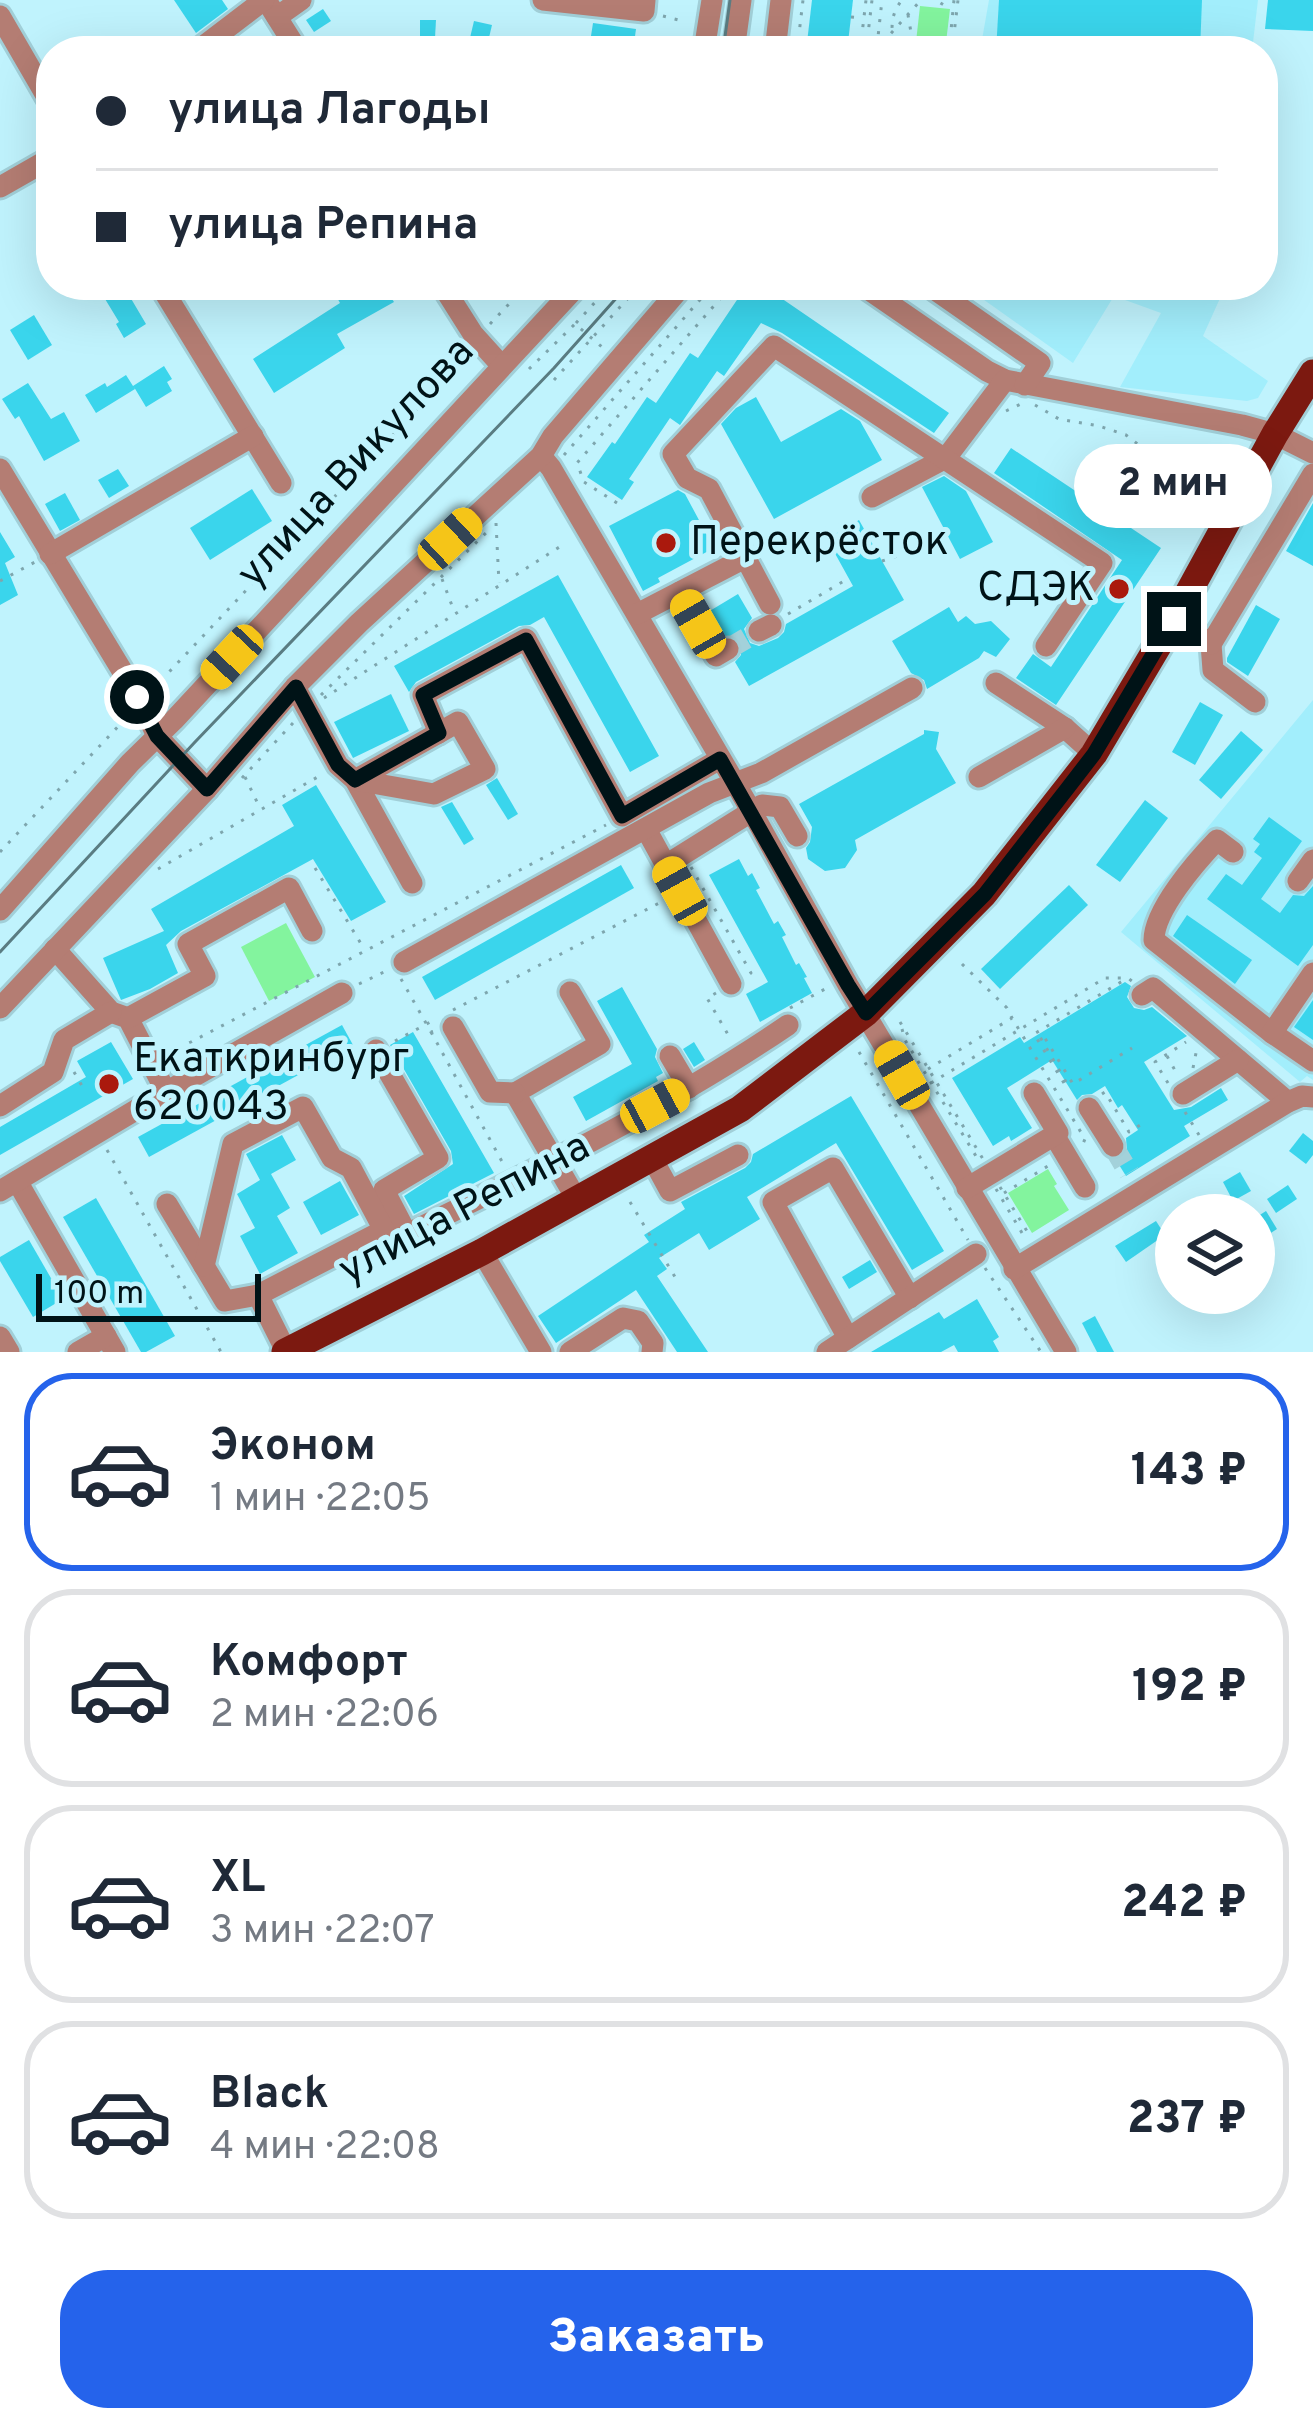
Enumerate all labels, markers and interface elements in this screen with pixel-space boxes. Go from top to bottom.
text: улица Лагоды [168,83,491,140]
text: улица Репина [168,198,478,255]
street label: улица Викулова [227,327,487,601]
callout: 2 мин [1075,445,1273,529]
text: 2 мин [1118,461,1228,510]
car [411,501,489,577]
place label: Перекрёсток [690,517,949,570]
marker: Перекрёсток [653,530,679,556]
place label: СДЭК [977,563,1095,616]
marker: СДЭК [1106,576,1132,602]
car [664,584,732,664]
route end [1147,592,1201,646]
car [194,618,270,696]
route start [110,670,164,724]
car [647,851,713,931]
place label: Екаткринбург 620043 [133,1034,410,1135]
car [868,1035,936,1115]
marker: Екаткринбург 620043 [96,1071,122,1097]
car [615,1073,695,1139]
street label: улица Репина [330,1122,600,1298]
map controls [1155,1194,1275,1314]
button: layers [1155,1194,1275,1314]
scale bar [36,1268,261,1321]
text: 100 m [54,1274,144,1316]
icon: car [66,1418,174,1526]
text: Эконом [210,1419,376,1476]
text: 143 ₽ [1131,1444,1247,1501]
text: 1 мин · 22:05 [210,1476,431,1525]
icon: car [66,1634,174,1742]
text: Комфорт [210,1635,408,1692]
text: 192 ₽ [1132,1660,1247,1717]
text: 2 мин · 22:06 [210,1692,439,1741]
icon: car [66,1850,174,1958]
text: XL [210,1851,265,1908]
text: 242 ₽ [1121,1876,1247,1933]
text: 3 мин · 22:07 [210,1908,434,1957]
icon: car [66,2066,174,2174]
text: Black [210,2067,329,2124]
text: 237 ₽ [1127,2092,1247,2149]
text: 4 мин · 22:08 [210,2124,440,2173]
button: Заказать [60,2270,1253,2408]

